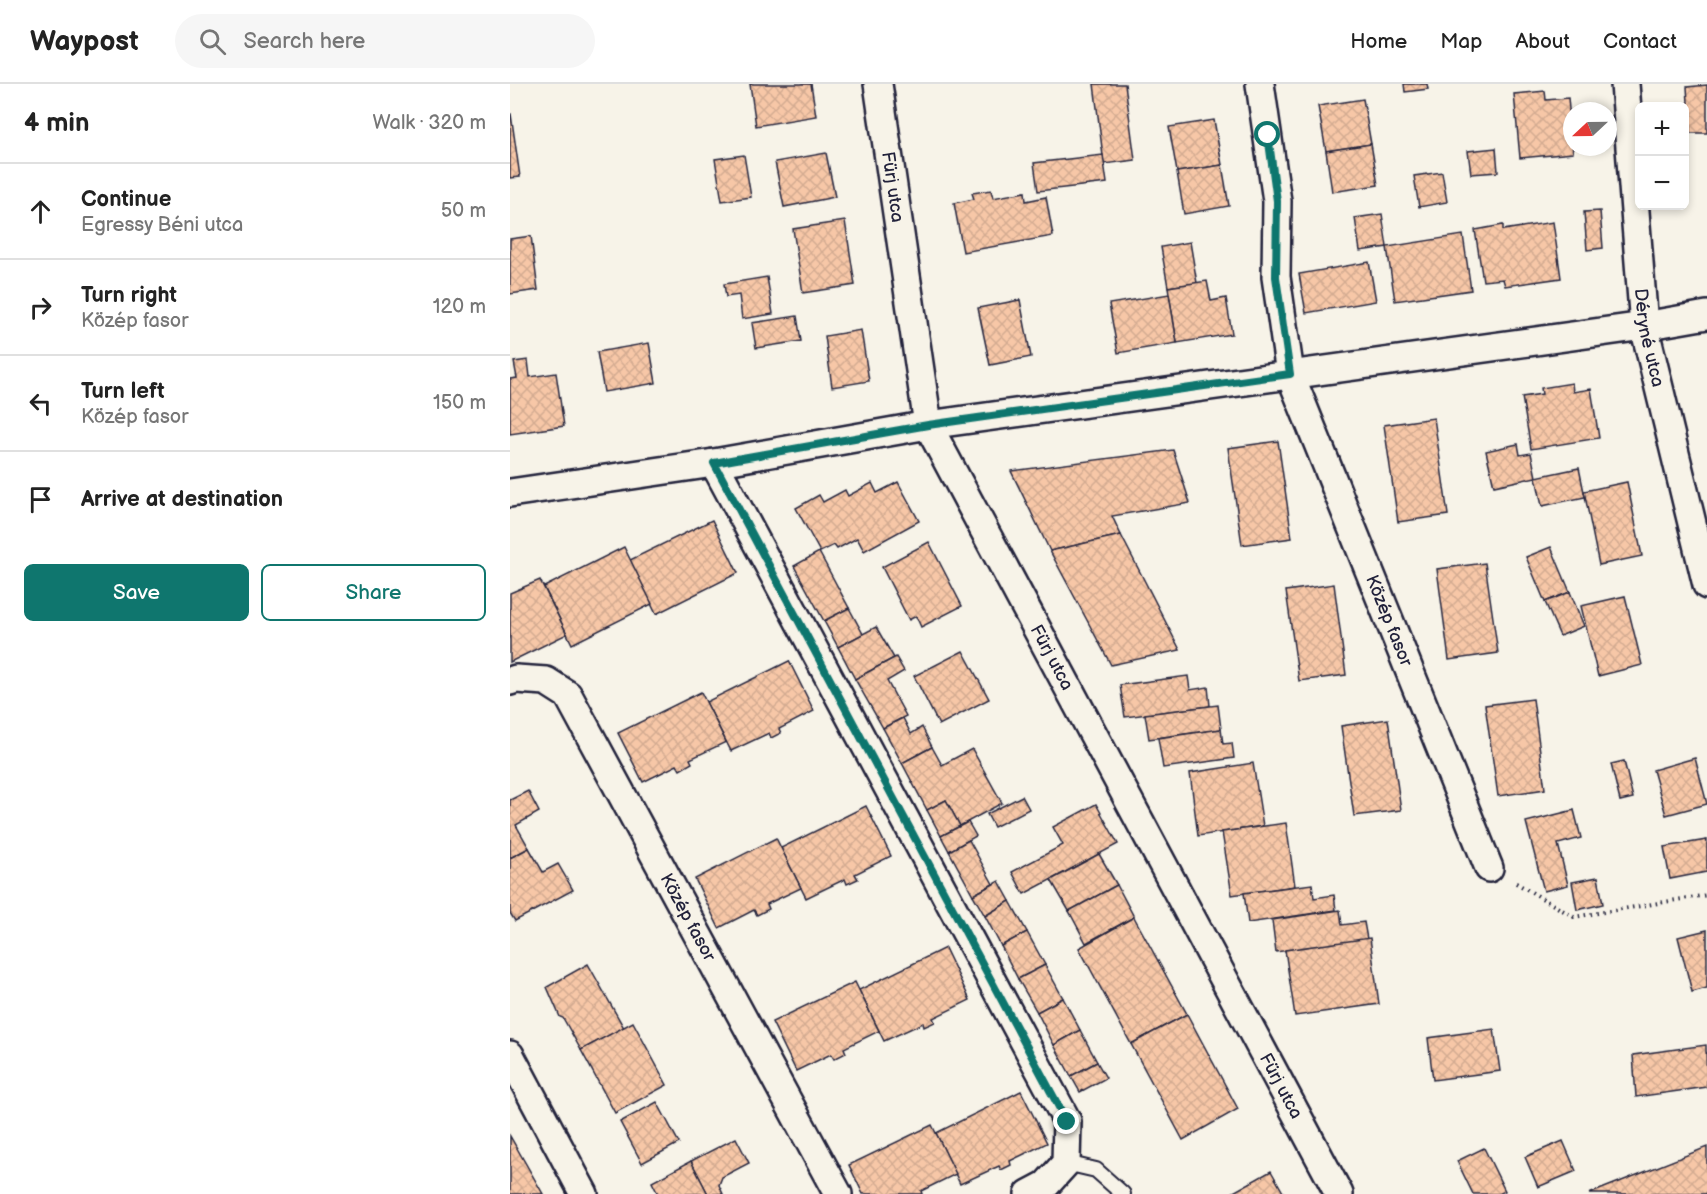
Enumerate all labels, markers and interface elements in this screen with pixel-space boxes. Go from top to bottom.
search box [175,14,595,68]
text: Waypost [30,25,139,58]
icon: search [196,25,229,58]
text: Search here [244,28,365,55]
text: Home [1350,29,1407,54]
text: Map [1440,29,1482,54]
text: About [1515,29,1570,54]
text: Contact [1603,29,1677,54]
north arrow [1563,102,1617,156]
map controls [1635,102,1689,210]
button: + [1635,102,1689,156]
text: 4 min [24,108,89,139]
text: Walk · 320 m [372,111,486,135]
route start [1254,121,1280,147]
street label: Fürj utca [878,150,909,224]
button: − [1635,156,1689,210]
text: Continue [81,186,171,213]
icon: ahead [24,195,57,228]
text: 50 m [441,199,486,223]
text: Egressy Béni utca [81,213,243,237]
text: Turn right [81,282,177,309]
street label: Déryné utca [1631,288,1669,389]
icon: right [24,291,57,324]
text: 120 m [433,295,486,319]
text: Közép fasor [81,309,188,333]
text: Turn left [81,378,165,405]
icon: left [24,387,57,420]
text: 150 m [433,391,486,415]
text: Közép fasor [81,405,188,429]
icon: arrive [24,483,57,516]
text: Arrive at destination [81,486,283,513]
button: Save [24,564,249,621]
button: Share [261,564,486,621]
street label: Közép fasor [1361,572,1417,670]
street label: Fürj utca [1026,621,1078,694]
street label: Közép fasor [656,870,721,965]
street label: Fürj utca [1255,1050,1307,1122]
route end [1053,1108,1079,1134]

